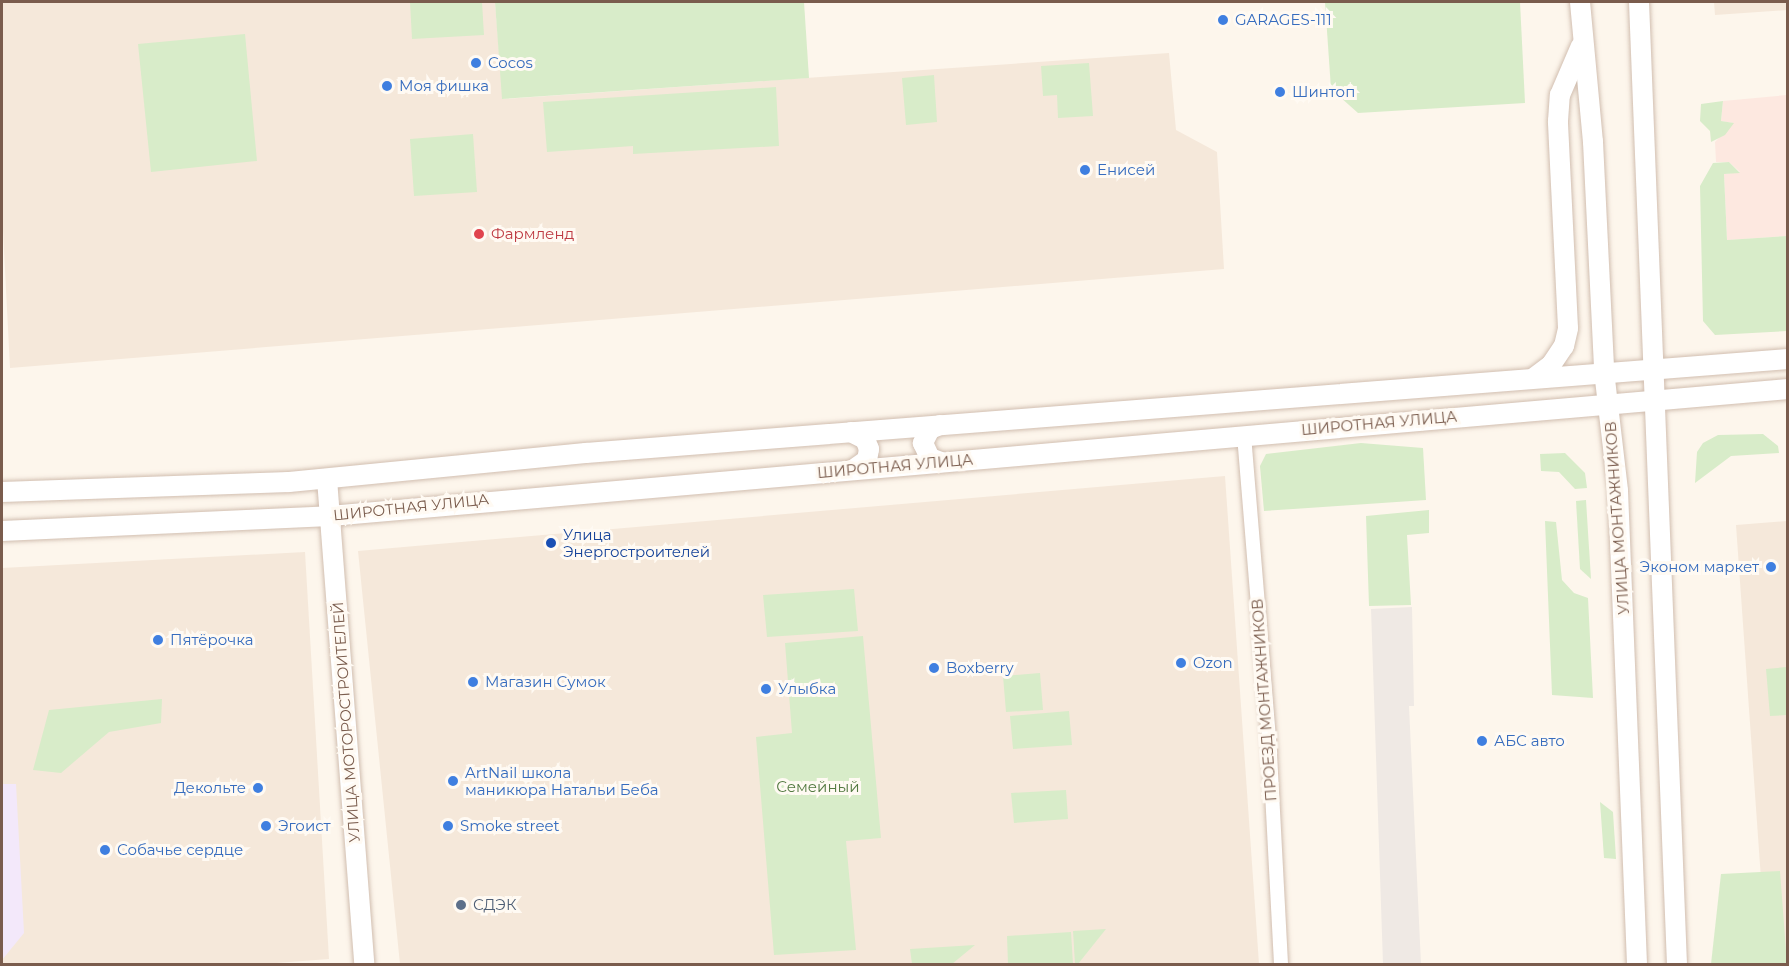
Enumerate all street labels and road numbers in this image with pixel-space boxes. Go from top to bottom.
street label: ШИРОТНАЯ УЛИЦА [1300,407,1458,439]
street label: УЛИЦА МОНТАЖНИКОВ [1601,421,1633,615]
street label: ШИРОТНАЯ УЛИЦА [816,450,974,482]
street label: ШИРОТНАЯ УЛИЦА [332,490,490,524]
street label: ПРОЕЗД МОНТАЖНИКОВ [1248,598,1280,802]
street label: УЛИЦА МОТОРОСТРОИТЕЛЕЙ [329,601,363,843]

